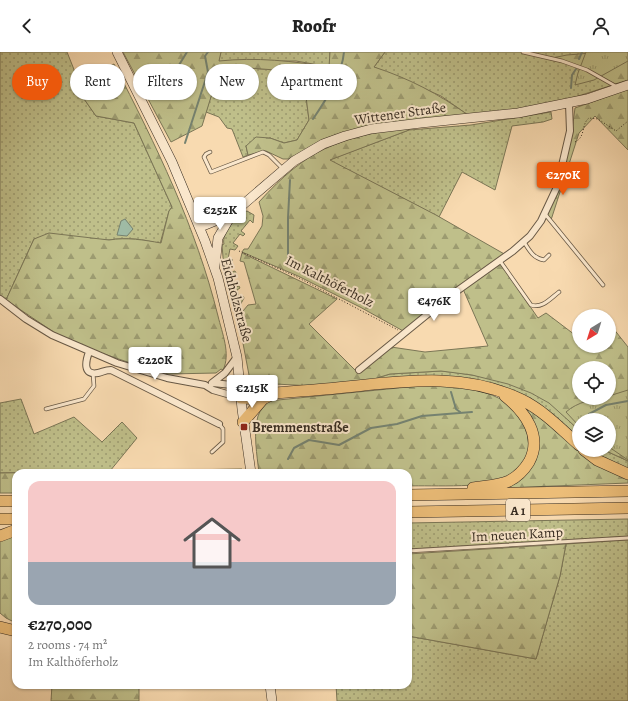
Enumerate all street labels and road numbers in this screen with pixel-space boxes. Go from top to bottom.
street label: Wittener Straße [352,98,447,129]
street label: Im Kalthöferholz [282,251,377,312]
street label: Eichholzstraße [216,256,257,344]
road number: A 1 [506,499,530,521]
street label: Im neuen Kamp [471,523,563,546]

